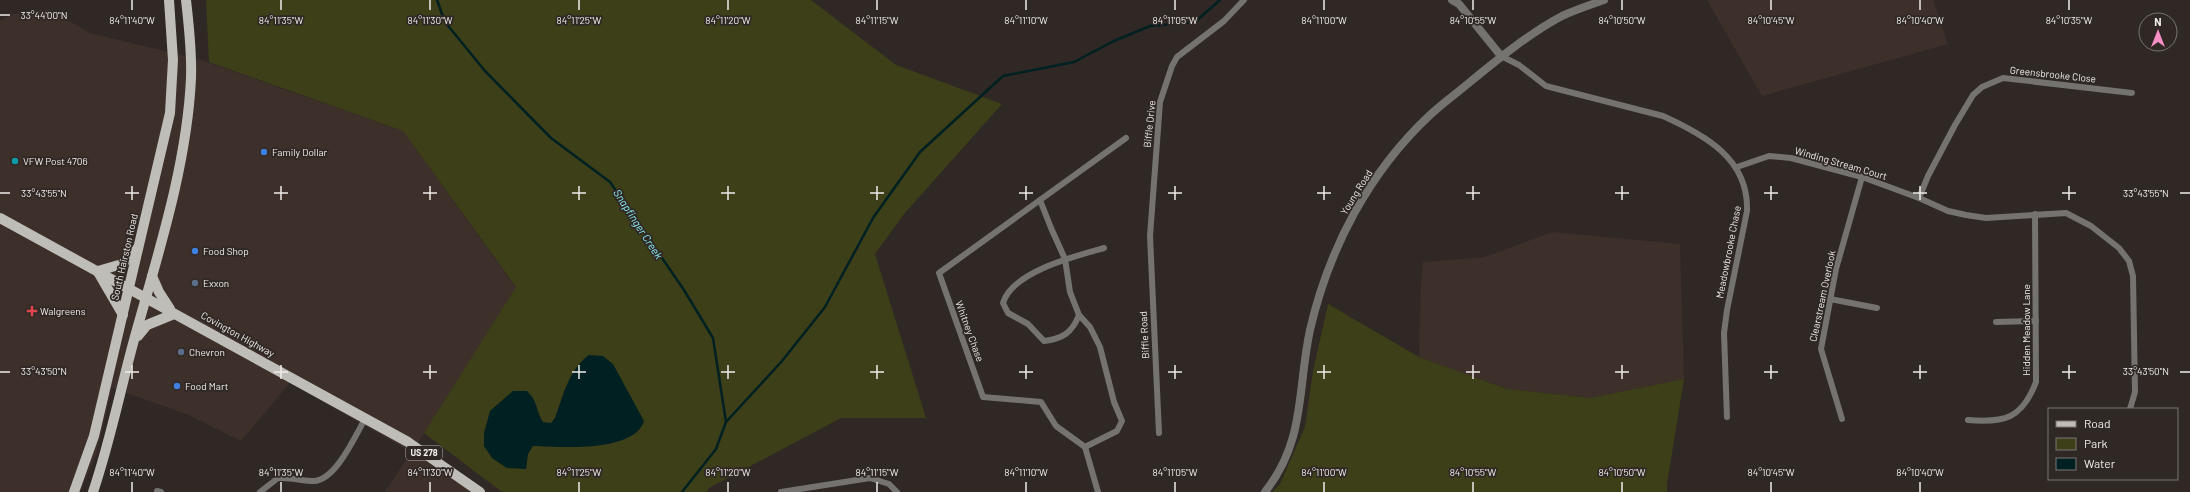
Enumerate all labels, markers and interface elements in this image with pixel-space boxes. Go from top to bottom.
text: 33°44'00"N [21,9,68,21]
north arrow [2138,12,2178,52]
text: 84°11'40"W [109,14,155,26]
text: 84°11'35"W [259,14,304,26]
text: 84°11'30"W [407,14,453,26]
text: 84°11'25"W [557,14,602,26]
text: 84°11'20"W [705,14,751,26]
text: 84°11'15"W [856,14,899,26]
text: 84°11'10"W [1004,14,1048,26]
text: 84°11'05"W [1152,14,1198,26]
text: 84°11'00"W [1301,14,1347,26]
text: 84°10'55"W [1450,14,1497,26]
text: 84°10'50"W [1598,14,1646,26]
text: 84°10'45"W [1748,14,1795,26]
text: 84°10'40"W [1896,14,1944,26]
text: 84°10'35"W [2046,14,2093,26]
text: N [2154,15,2162,28]
street label: Greensbrooke Close [2009,64,2097,84]
street label: Biffle Drive [1141,100,1157,148]
street label: Winding Stream Court [1793,144,1889,182]
place label: Family Dollar [272,146,328,158]
marker: Family Dollar [259,147,269,157]
place label: VFW Post 4706 [23,155,88,167]
marker: VFW Post 4706 [10,156,20,166]
street label: Young Road [1337,167,1375,217]
water label: Snapfinger Creek [611,186,666,262]
text: 33°43'55"N [21,187,67,199]
text: 33°43'55"N [2123,187,2169,199]
street label: Meadowbrooke Chase [1713,205,1743,299]
street label: South Hairston Road [108,212,140,302]
place label: Food Shop [203,245,249,257]
marker: Food Shop [190,246,200,256]
street label: Clearstream Overlook [1806,249,1838,343]
place label: Exxon [203,277,229,289]
marker: Exxon [190,278,200,288]
street label: Hidden Meadow Lane [2020,284,2032,376]
street label: Whitney Chase [953,299,987,363]
place label: Walgreens [40,305,86,317]
marker: Walgreens [27,306,37,316]
street label: Covington Highway [199,309,277,359]
street label: Biffle Road [1137,311,1151,359]
place label: Chevron [189,346,225,358]
marker: Chevron [176,347,186,357]
text: 33°43'50"N [21,365,67,377]
text: 33°43'50"N [2123,365,2169,377]
place label: Food Mart [185,380,229,392]
marker: Food Mart [172,381,182,391]
legend [2048,408,2178,480]
text: Road [2084,416,2111,430]
text: Park [2084,436,2108,450]
road number: US 278 [406,446,442,460]
text: Water [2084,456,2116,470]
text: 84°11'40"W [109,466,155,478]
text: 84°11'35"W [259,466,304,478]
text: 84°11'30"W [407,466,453,478]
text: 84°11'25"W [557,466,602,478]
text: 84°11'20"W [705,466,751,478]
text: 84°11'15"W [856,466,899,478]
text: 84°11'10"W [1004,466,1048,478]
text: 84°11'05"W [1152,466,1198,478]
text: 84°11'00"W [1301,466,1347,478]
text: 84°10'55"W [1450,466,1497,478]
text: 84°10'50"W [1598,466,1646,478]
text: 84°10'45"W [1748,466,1795,478]
text: 84°10'40"W [1896,466,1944,478]

